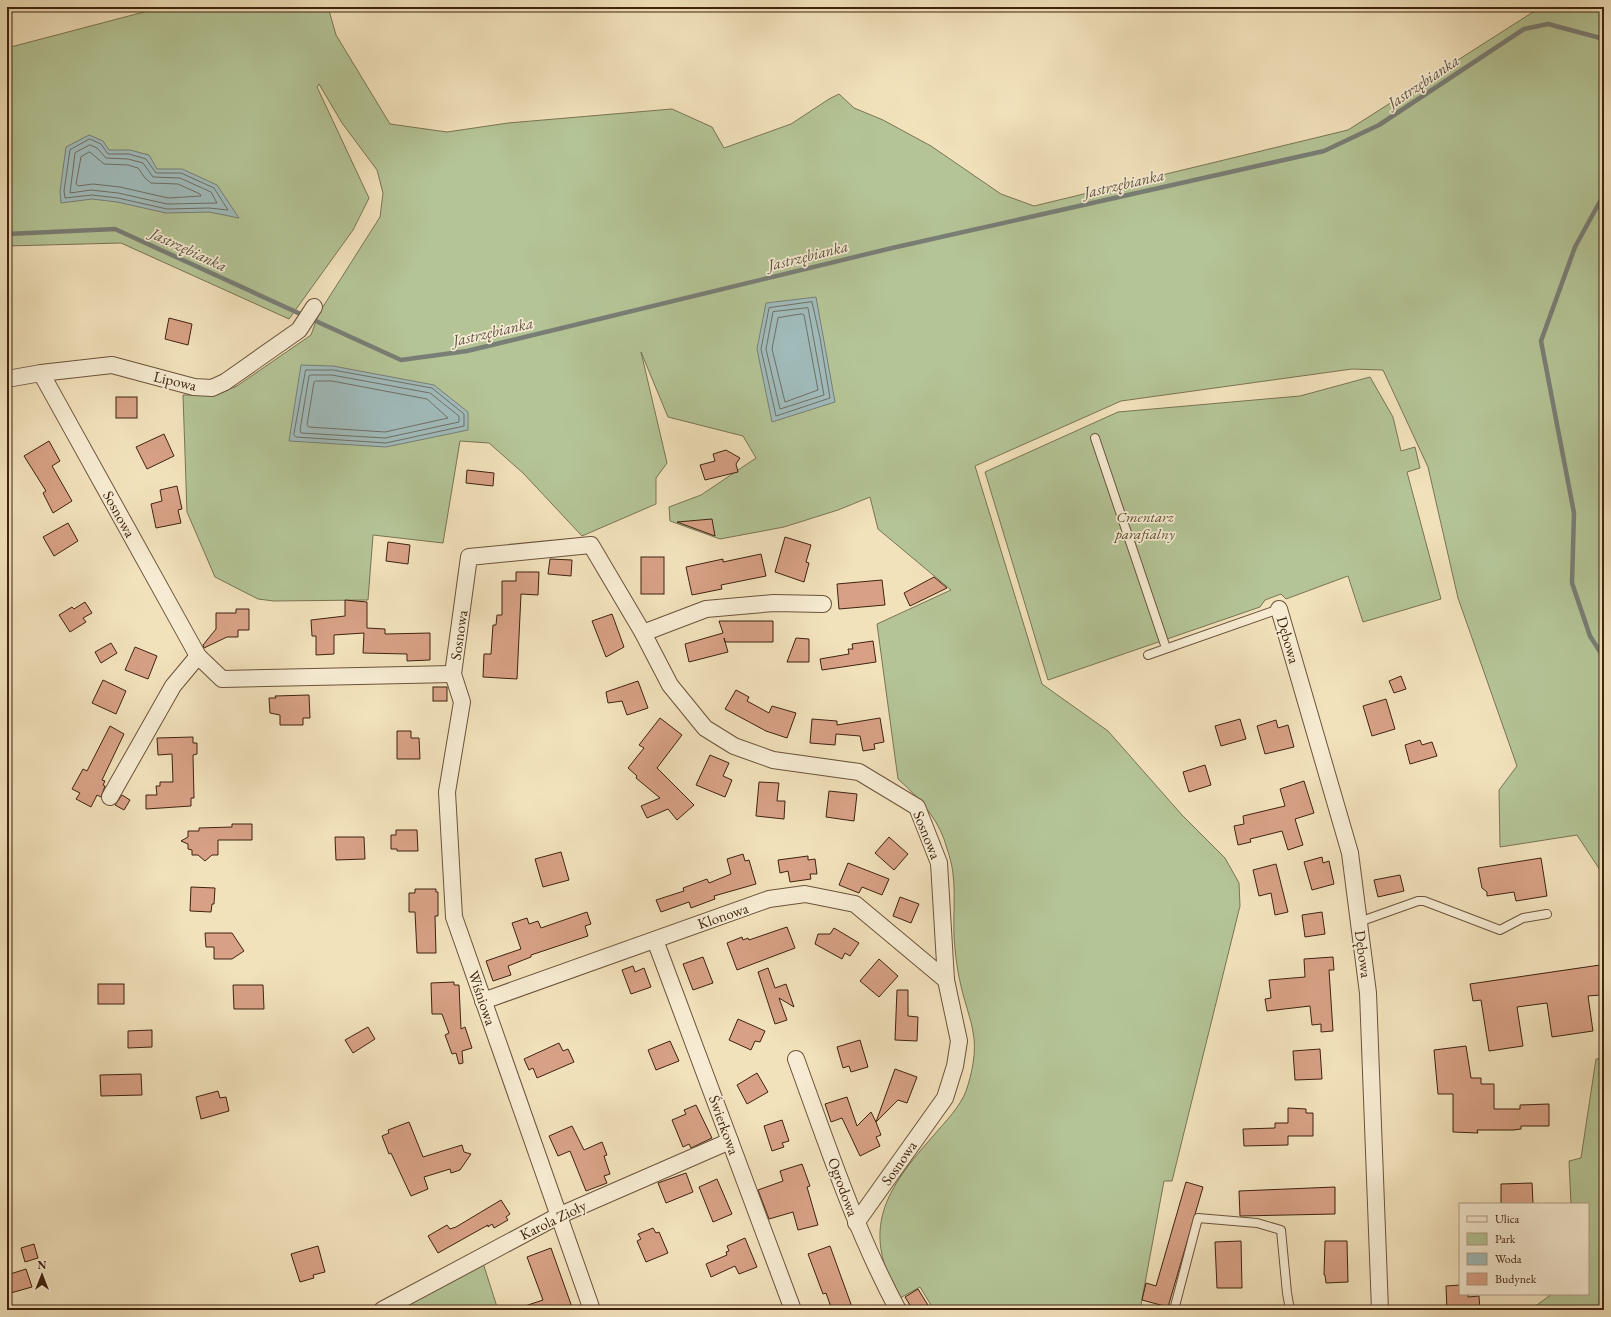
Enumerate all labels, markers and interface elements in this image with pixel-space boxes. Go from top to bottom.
water label: Jastrzębianka [1381,50,1463,115]
water label: Jastrzębianka [1079,164,1166,204]
water label: Jastrzębianka [145,221,230,276]
water label: Jastrzębianka [763,235,850,276]
water label: Jastrzębianka [448,312,535,352]
street label: Lipowa [152,366,198,395]
street label: Sosnowa [99,487,140,540]
park label: Cmentarz parafialny [1113,507,1175,543]
street label: Sosnowa [446,609,471,661]
street label: Dębowa [1273,614,1304,666]
street label: Sosnowa [909,808,946,862]
street label: Klonowa [695,898,751,933]
street label: Dębowa [1351,929,1376,979]
street label: Wiśniowa [464,968,501,1028]
street label: Świerkowa [705,1092,744,1157]
street label: Sosnowa [876,1137,921,1189]
street label: Ogrodowa [824,1155,863,1219]
street label: Karola Zioły [516,1195,590,1244]
legend [1459,1203,1589,1295]
text: Ulica [1495,1211,1519,1227]
text: Park [1495,1231,1516,1247]
text: Woda [1495,1251,1522,1267]
north arrow [22,1255,62,1295]
text: N [38,1258,47,1272]
text: Budynek [1495,1271,1537,1287]

